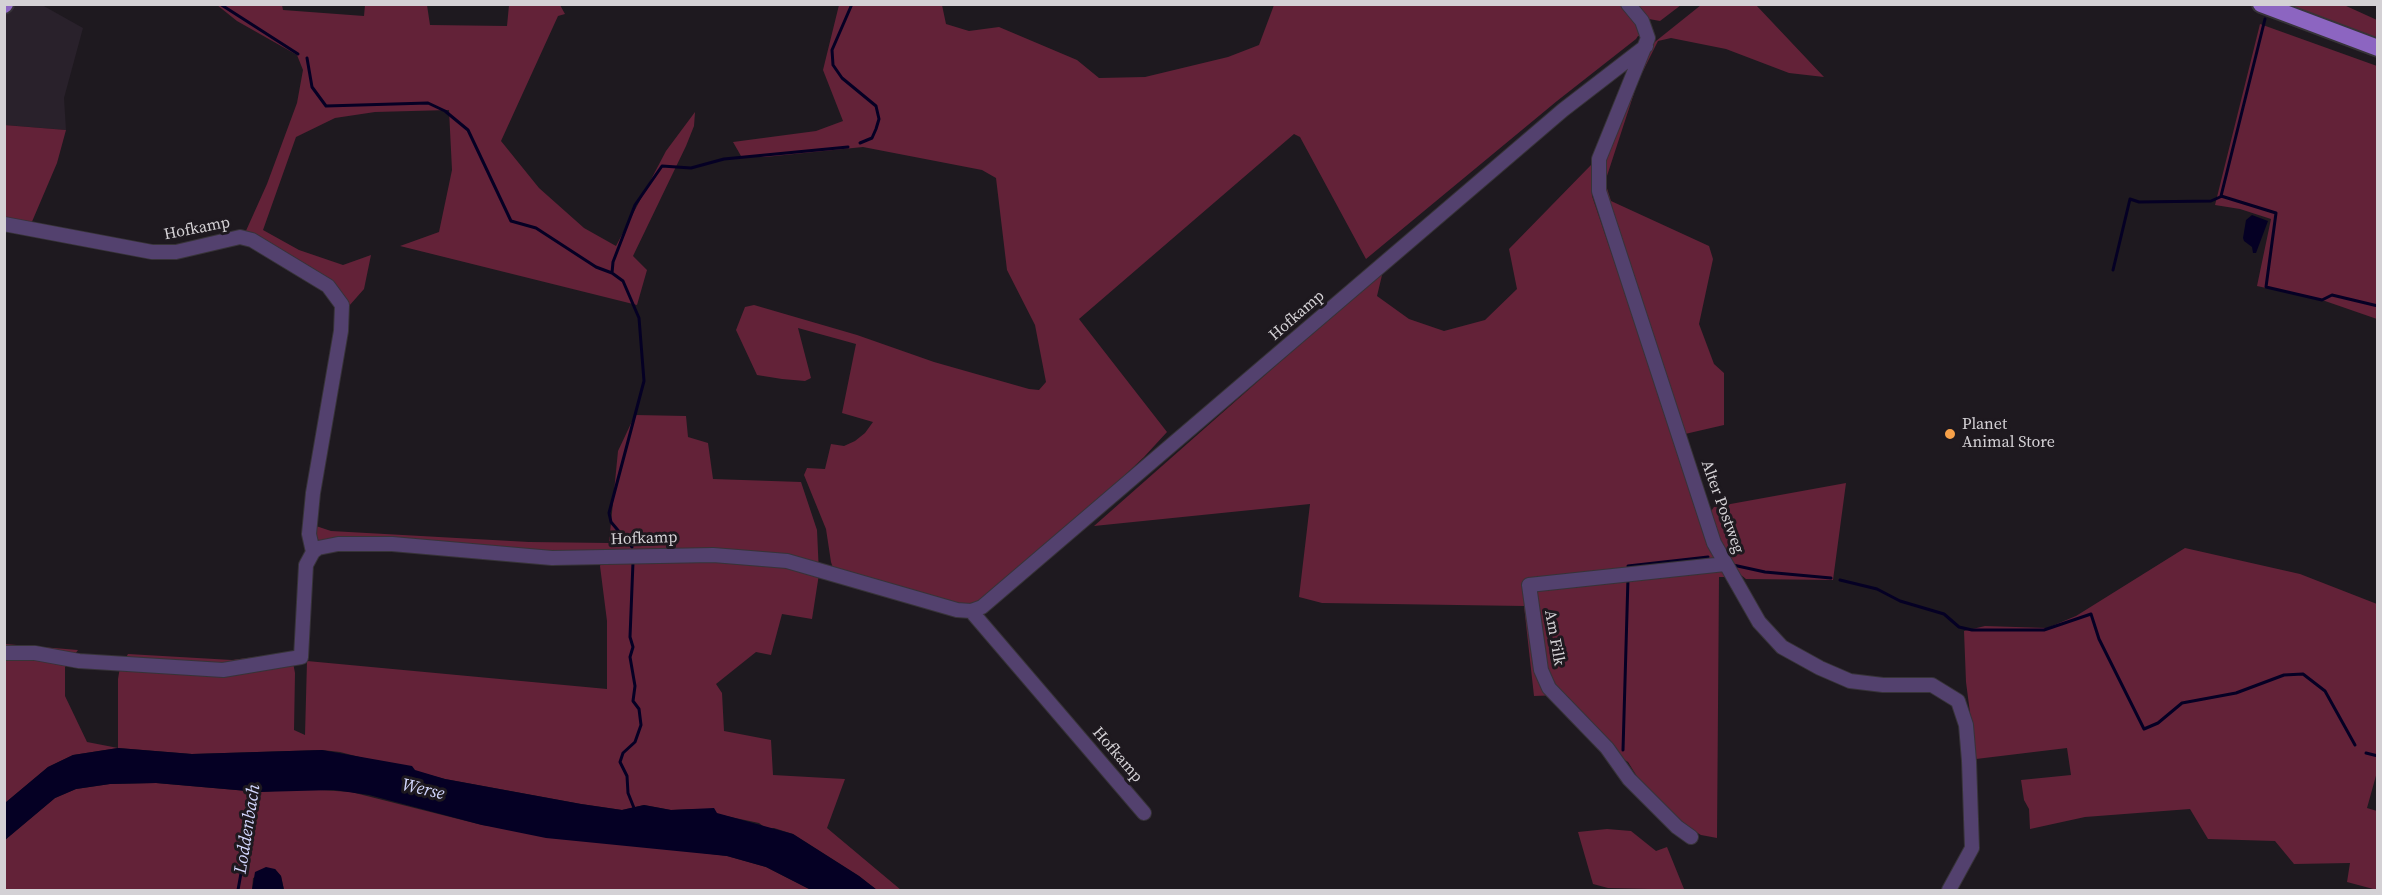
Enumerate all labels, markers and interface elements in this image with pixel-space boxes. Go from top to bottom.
street label: Hofkamp [162,213,232,245]
street label: Hofkamp [1265,287,1329,345]
place label: Planet Animal Store [1962,415,2055,453]
marker: Planet Animal Store [1943,427,1957,441]
street label: Alter Postweg [1696,458,1748,556]
street label: Hofkamp [610,528,678,550]
street label: Am Filk [1540,609,1568,667]
street label: Hofkamp [1088,723,1146,787]
water label: Werse [400,775,446,805]
water label: Loddenbach [230,783,266,875]

